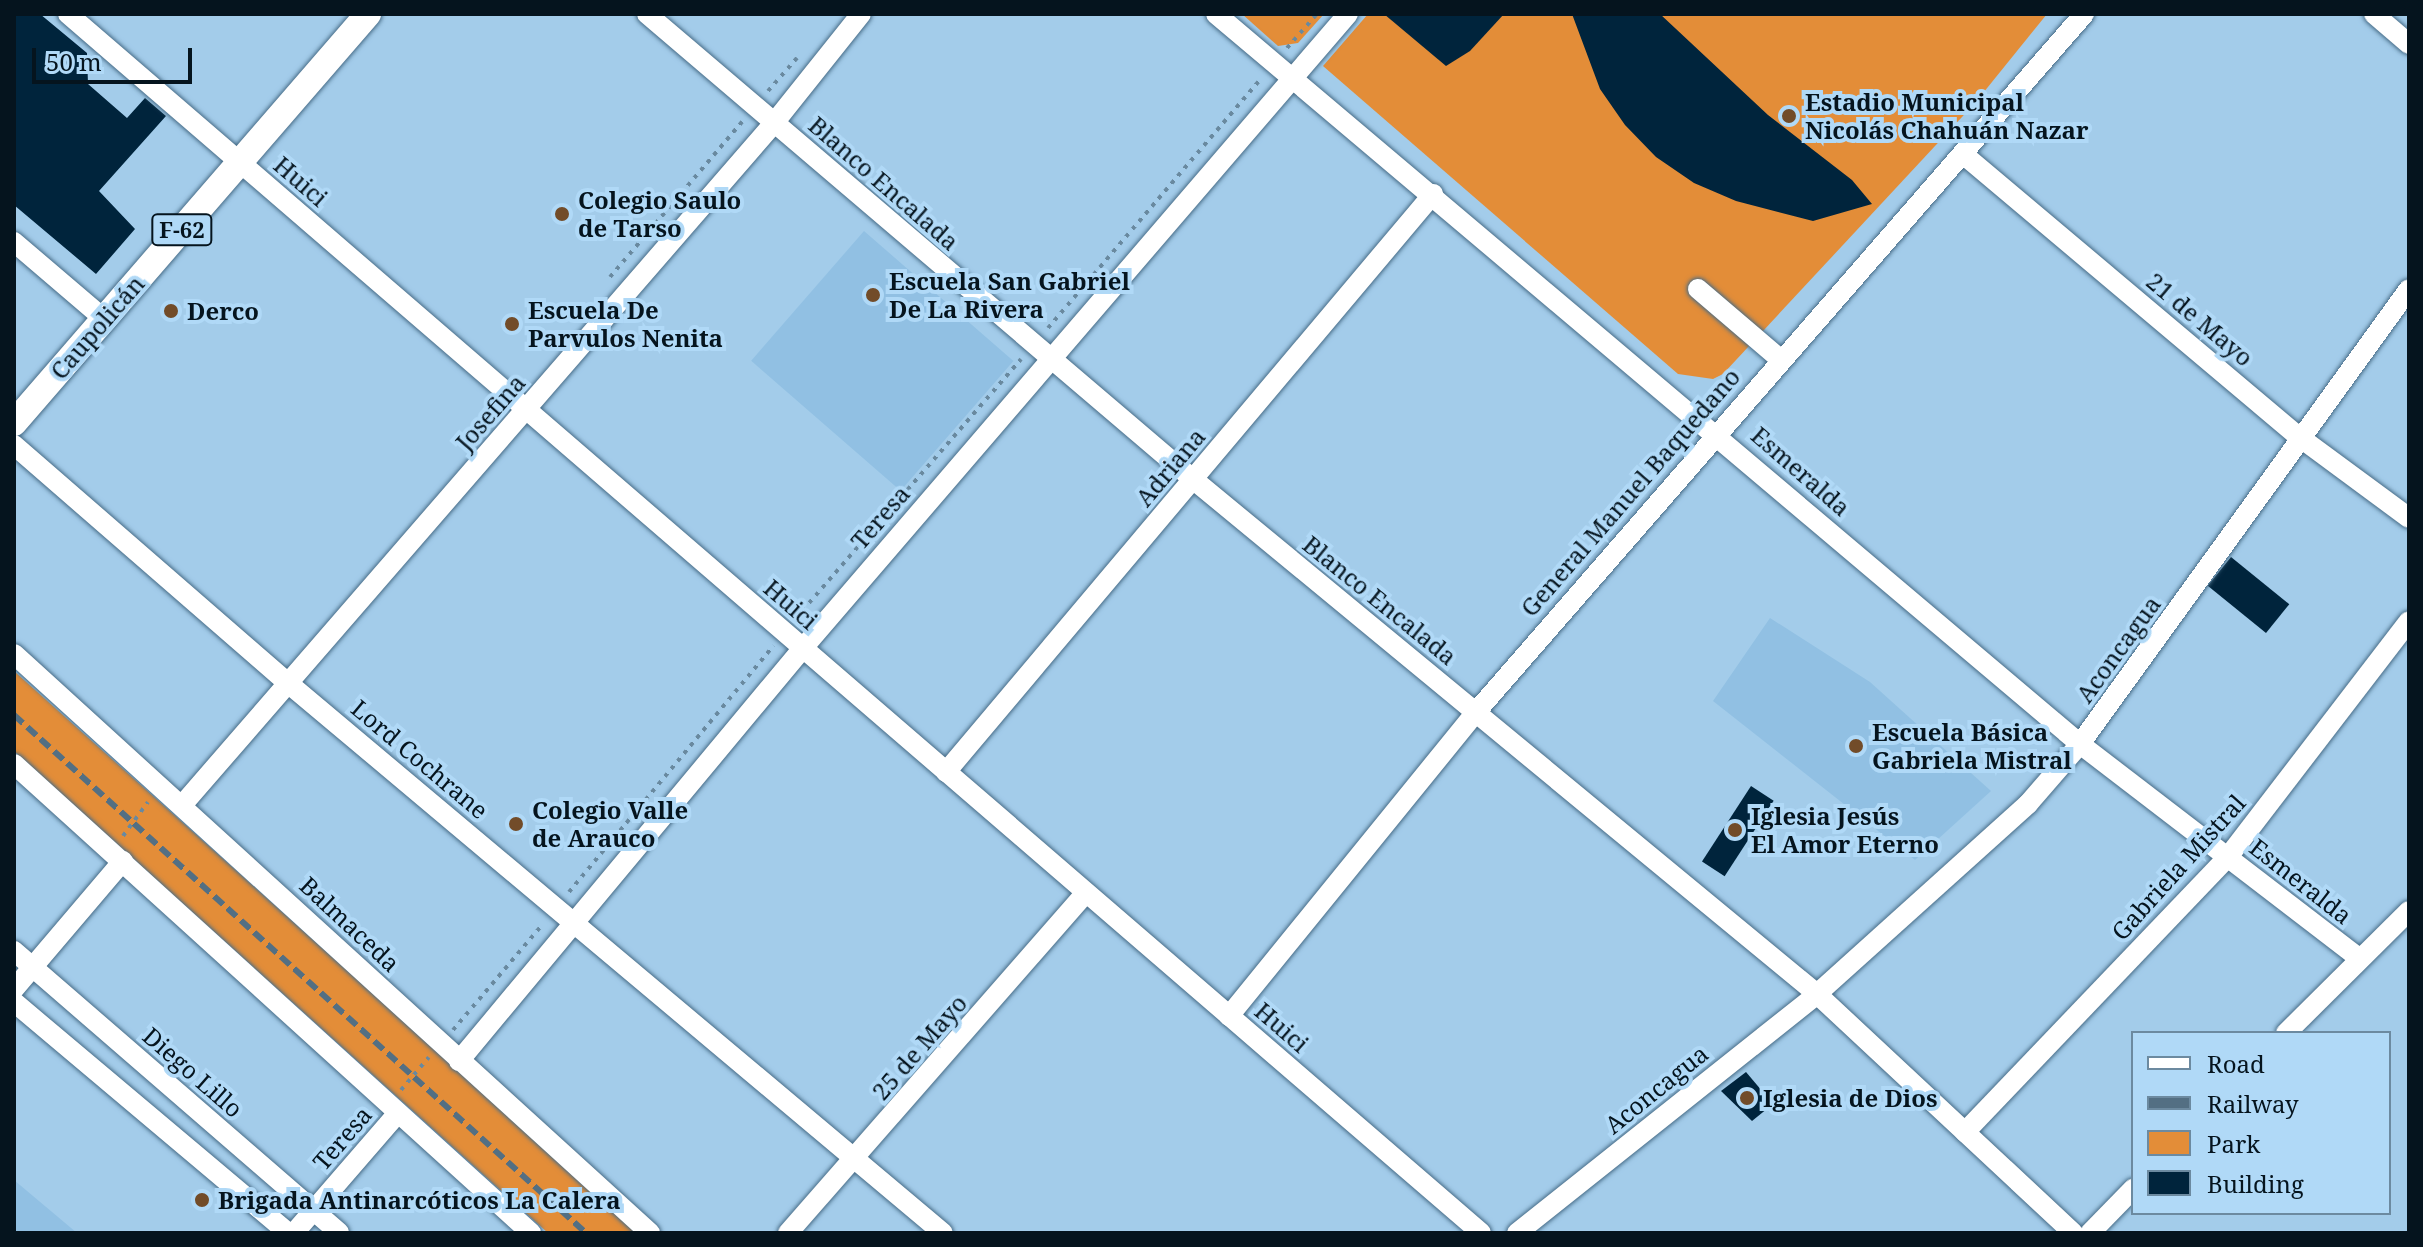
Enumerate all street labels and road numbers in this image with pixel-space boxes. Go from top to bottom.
street label: Blanco Encalada [803,110,965,256]
street label: Huici [268,150,334,212]
road number: F-62 [150,212,214,248]
street label: 21 de Mayo [2141,266,2259,372]
street label: Caupolicán [44,269,150,385]
street label: General Manuel Baquedano [1514,362,1746,622]
street label: Josefina [449,368,531,456]
street label: Esmeralda [1746,420,1856,522]
street label: Adriana [1129,422,1211,512]
street label: Teresa [845,479,915,555]
street label: Blanco Encalada [1298,529,1462,671]
street label: Huici [758,573,824,635]
street label: Aconcagua [2070,590,2166,708]
street label: Lord Cochrane [346,694,494,824]
street label: Gabriela Mistral [2105,788,2251,946]
street label: Esmeralda [2244,832,2358,930]
street label: Balmaceda [294,871,406,977]
street label: 25 de Mayo [866,989,972,1105]
street label: Huici [1249,996,1315,1058]
street label: Diego Lillo [137,1021,249,1123]
street label: Aconcagua [1599,1039,1713,1139]
street label: Teresa [307,1100,377,1176]

